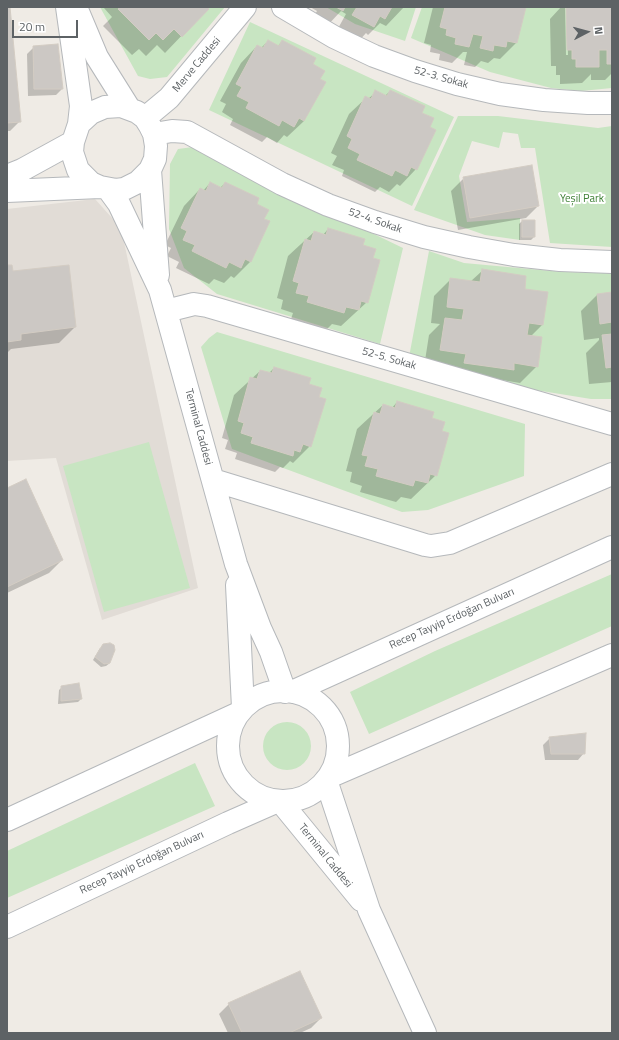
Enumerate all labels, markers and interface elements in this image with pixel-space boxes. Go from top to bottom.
scale bar [14,12,80,38]
north arrow [567,12,607,52]
text: 20 m [19,17,45,36]
text: N [591,26,607,35]
street label: Merve Caddesi [170,35,224,95]
street label: 52-3. Sokak [412,64,470,92]
park label: Yeşil Park [560,192,604,206]
street label: 52-4. Sokak [346,206,404,236]
street label: 52-5. Sokak [360,345,418,373]
street label: Terminal Caddesi [181,387,215,467]
street label: Recep Tayyip Erdoğan Bulvarı [388,585,516,653]
street label: Terminal Caddesi [295,821,355,891]
street label: Recep Tayyip Erdoğan Bulvarı [78,828,206,898]

